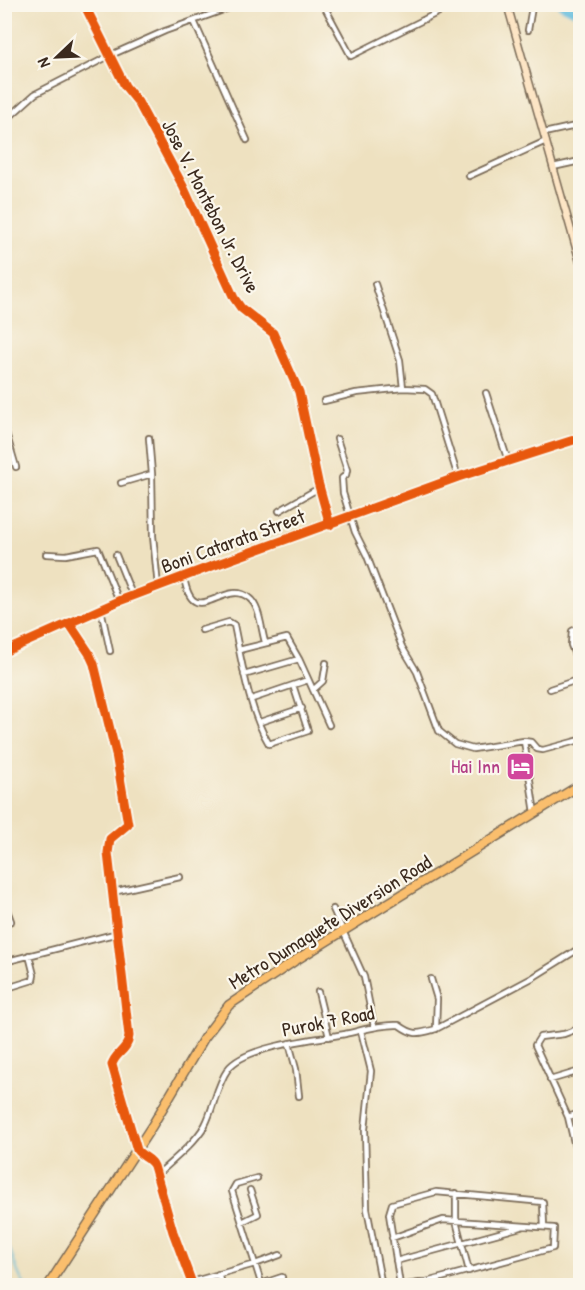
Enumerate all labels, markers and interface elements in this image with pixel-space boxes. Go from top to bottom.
north arrow [27,27,87,87]
text: N [31,54,55,71]
street label: Jose V. Montebon Jr. Drive [156,114,267,297]
street label: Boni Catarata Street [157,502,310,579]
hotel icon: Hai Inn [505,750,537,782]
place label: Hai Inn [451,752,500,779]
street label: Metro Dumaguete Diversion Road [223,848,437,995]
street label: Purok 7 Road [279,998,377,1043]

